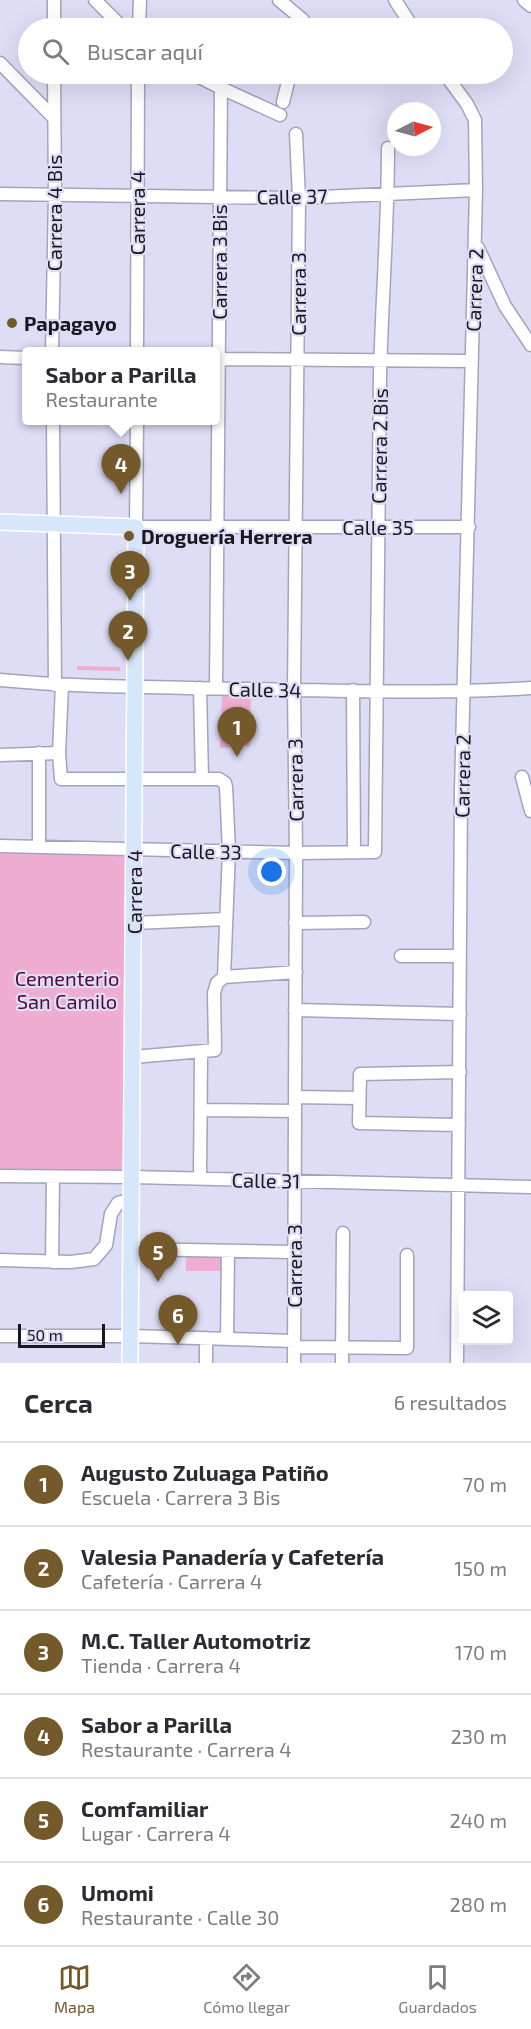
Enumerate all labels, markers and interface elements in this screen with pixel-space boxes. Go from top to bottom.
search box [18,18,513,84]
icon: search [39,35,72,68]
text: Buscar aquí [87,38,203,64]
north arrow [387,102,441,156]
street label: Carrera 4 Bis [42,155,66,271]
street label: Carrera 4 [125,171,149,255]
street label: Calle 37 [256,183,328,209]
street label: Carrera 3 Bis [207,204,231,320]
street label: Carrera 2 [461,248,487,332]
street label: Carrera 3 [286,252,310,336]
place label: Papagayo [24,311,117,336]
marker: Papagayo [5,316,19,330]
popup [22,347,220,425]
text: Sabor a Parilla [46,361,196,387]
text: Restaurante [46,387,158,411]
street label: Carrera 2 Bis [366,388,392,504]
pin: 4 [102,444,140,494]
street label: Calle 35 [342,515,414,539]
place label: Droguería Herrera [141,524,313,548]
marker: Droguería Herrera [122,529,136,543]
pin: 3 [110,552,150,601]
pin: 2 [108,612,148,661]
street label: Calle 34 [228,676,302,702]
pin: 1 [218,708,256,757]
street label: Carrera 2 [449,734,475,818]
street label: Carrera 3 [282,738,308,822]
street label: Calle 33 [170,838,242,864]
street label: Carrera 4 [122,850,146,934]
your location [257,857,286,886]
park label: Cementerio San Camilo [15,966,119,1013]
street label: Calle 31 [232,1167,300,1193]
street label: Carrera 3 [282,1224,306,1308]
pin: 5 [138,1232,178,1282]
map controls [459,1291,513,1345]
button: layers [459,1291,513,1345]
pin: 6 [158,1296,198,1345]
scale bar [18,1321,105,1348]
text: 50 m [27,1325,63,1344]
text: Cerca [24,1387,93,1418]
text: 6 resultados [394,1390,507,1414]
text: Augusto Zuluaga Patiño [81,1459,329,1485]
text: 1 [39,1472,48,1496]
text: 70 m [463,1472,507,1496]
text: Escuela · Carrera 3 Bis [81,1485,280,1509]
text: Valesia Panadería y Cafetería [81,1543,384,1569]
text: 2 [38,1556,49,1580]
text: 150 m [454,1556,507,1580]
text: Cafetería · Carrera 4 [81,1569,262,1593]
text: M.C. Taller Automotriz [81,1627,311,1653]
text: 3 [38,1640,49,1664]
text: 170 m [455,1640,507,1664]
text: Tienda · Carrera 4 [81,1653,241,1677]
text: Sabor a Parilla [81,1711,232,1737]
text: 4 [37,1724,50,1748]
text: 230 m [451,1724,507,1748]
text: Restaurante · Carrera 4 [81,1737,291,1761]
text: Comfamiliar [81,1795,208,1821]
text: 5 [38,1808,49,1832]
text: 240 m [449,1808,507,1832]
text: Lugar · Carrera 4 [81,1821,231,1845]
text: Umomi [81,1879,154,1905]
text: 6 [38,1892,49,1916]
text: 280 m [450,1892,507,1916]
text: Restaurante · Calle 30 [81,1905,279,1929]
tab: Mapa [54,1961,95,2016]
tab: Cómo llegar [203,1961,290,2016]
tab: Guardados [398,1961,477,2016]

